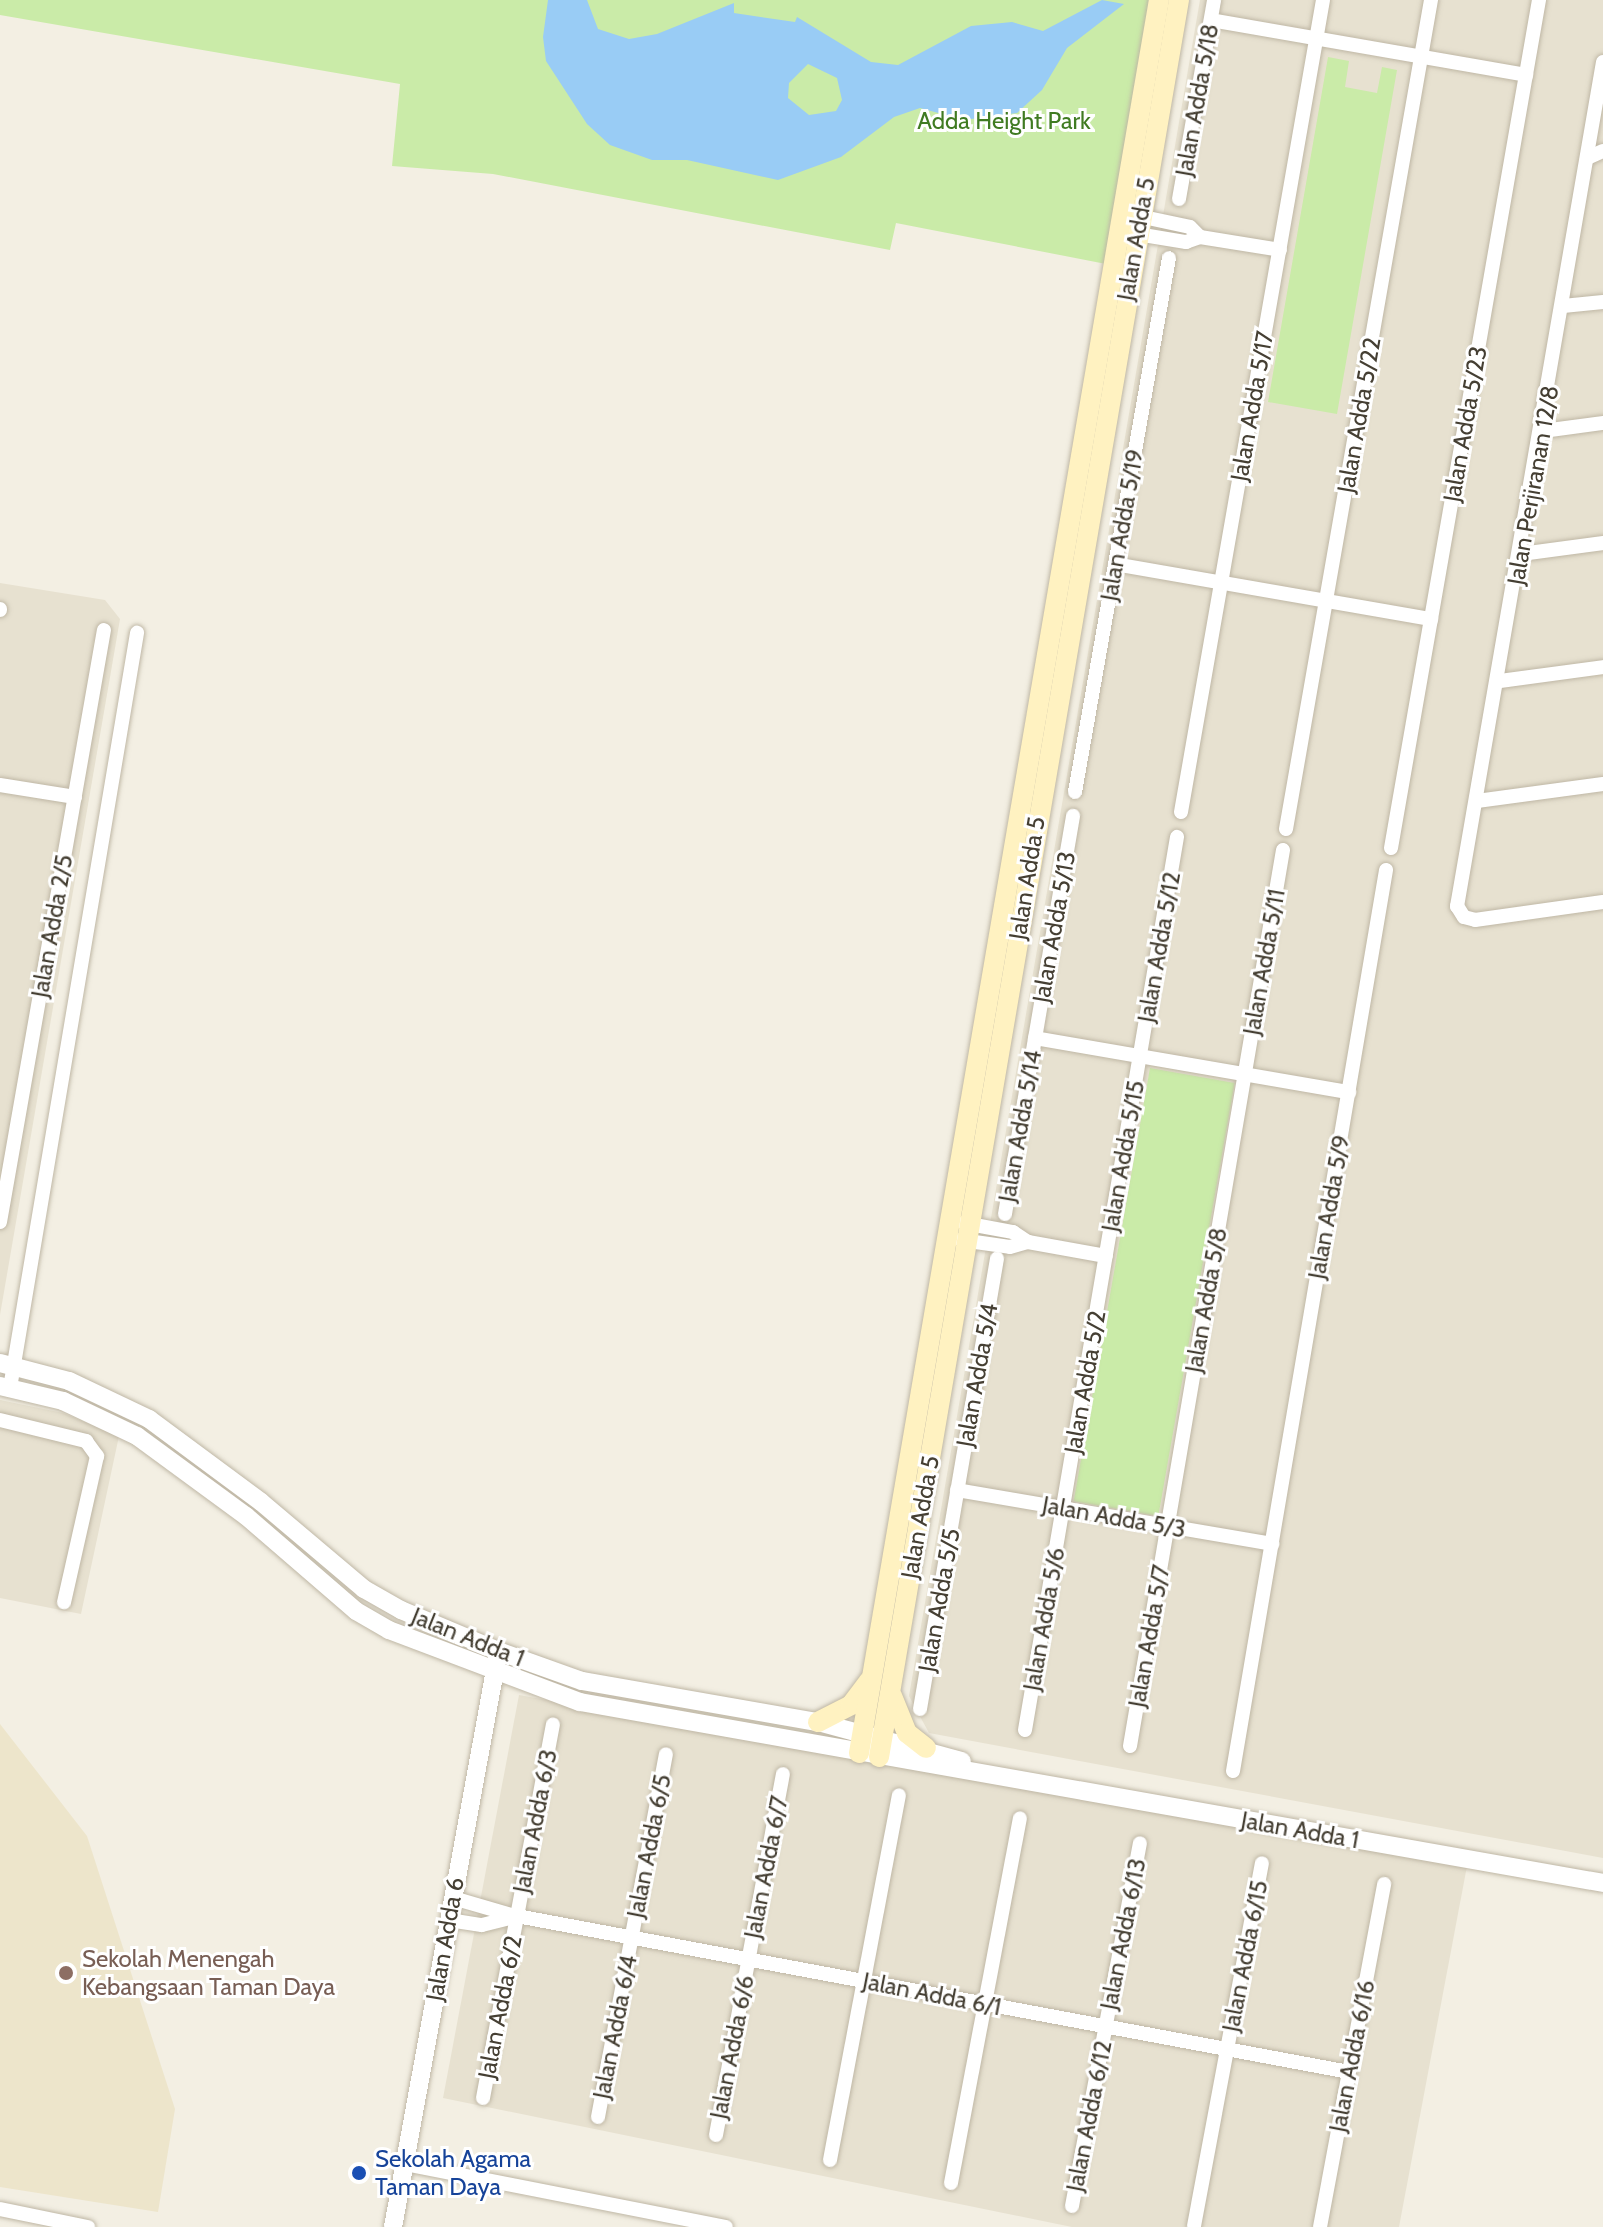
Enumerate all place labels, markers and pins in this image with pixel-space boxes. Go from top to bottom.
place label: Sekolah Menengah Kebangsaan Taman Daya [82,1945,335,2001]
marker: Sekolah Menengah Kebangsaan Taman Daya [57,1964,75,1982]
place label: Sekolah Agama Taman Daya [375,2145,531,2201]
marker: Sekolah Agama Taman Daya [350,2164,368,2182]

